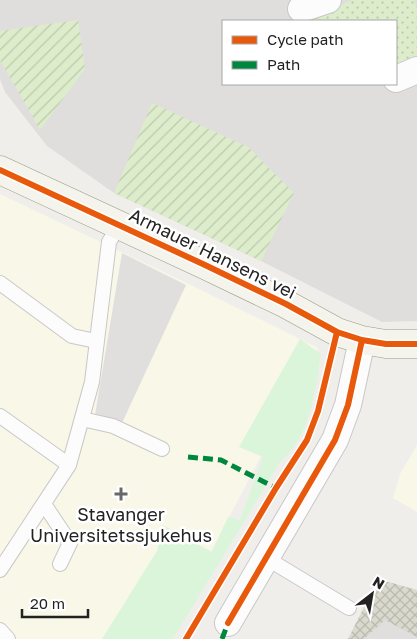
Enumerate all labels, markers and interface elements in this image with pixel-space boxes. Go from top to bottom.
legend [222,20,397,85]
text: Cycle path [267,30,343,48]
text: Path [267,55,300,73]
street label: Armauer Hansens vei [126,203,300,303]
marker: Stavanger Universitetssjukehus [114,487,128,501]
place label: Stavanger Universitetssjukehus [30,503,212,546]
north arrow [347,569,397,619]
text: N [370,572,388,592]
scale bar [22,586,89,618]
text: 20 m [30,594,65,612]

